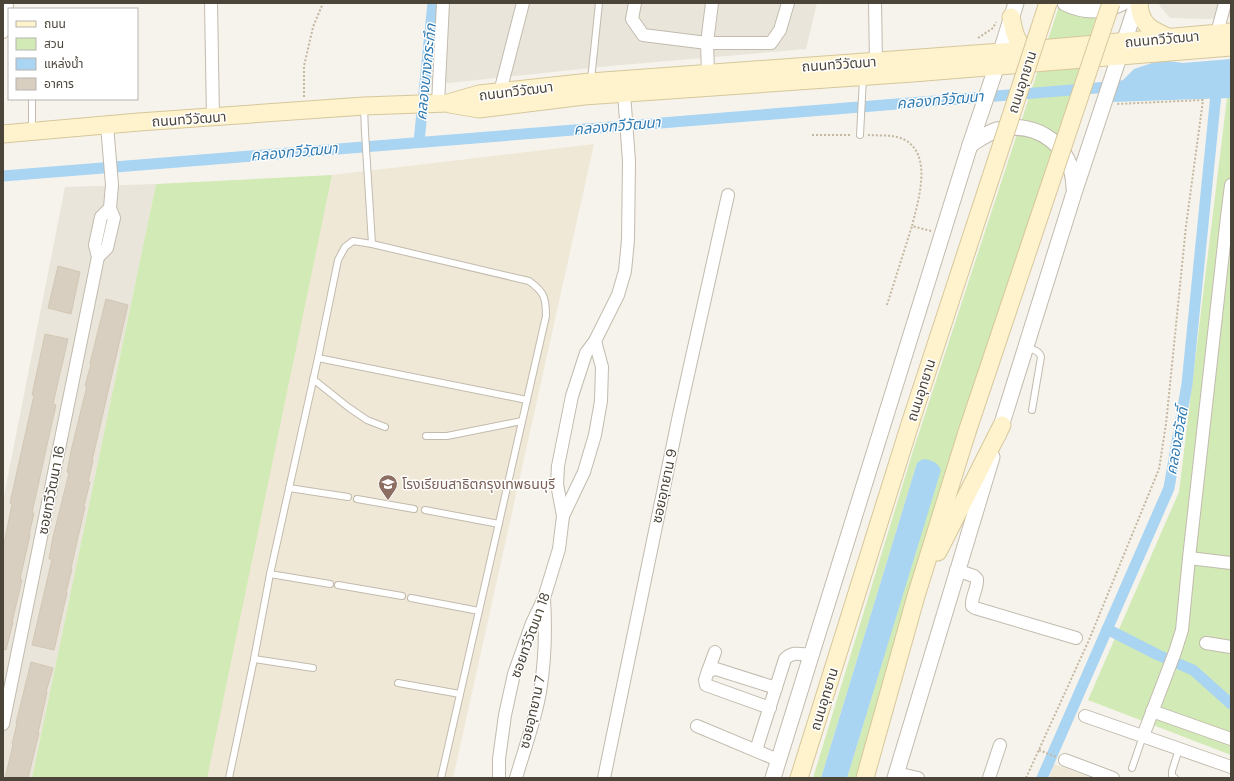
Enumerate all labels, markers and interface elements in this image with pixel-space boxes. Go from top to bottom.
legend [8,8,138,100]
text: ถนน [44,16,66,32]
water label: คลองบางกระทึก [411,22,441,121]
street label: ถนนทวีวัฒนา [1124,27,1200,51]
text: สวน [44,36,64,52]
street label: ถนนอุทยาน [1003,48,1041,116]
street label: ถนนทวีวัฒนา [801,52,877,76]
text: แหล่งน้ำ [44,55,83,72]
text: อาคาร [44,76,74,92]
street label: ถนนทวีวัฒนา [478,78,554,104]
water label: คลองทวีวัฒนา [896,86,985,114]
street label: ถนนทวีวัฒนา [151,107,227,131]
water label: คลองทวีวัฒนา [573,112,662,140]
water label: คลองทวีวัฒนา [250,138,339,166]
street label: ถนนอุทยาน [902,356,940,424]
water label: คลองสวัสดิ์ [1161,402,1193,476]
street label: ซอยทวีวัฒนา 16 [34,444,68,536]
street label: ซอยอุทยาน 9 [647,447,681,525]
school or university icon: โรงเรียนสาธิตกรุงเทพธนบุรี [377,473,399,501]
place label: โรงเรียนสาธิตกรุงเทพธนบุรี [402,475,555,493]
street label: ซอยทวีวัฒนา 18 [506,590,554,680]
street label: ถนนอุทยาน [806,665,842,733]
street label: ซอยอุทยาน 7 [515,674,549,750]

